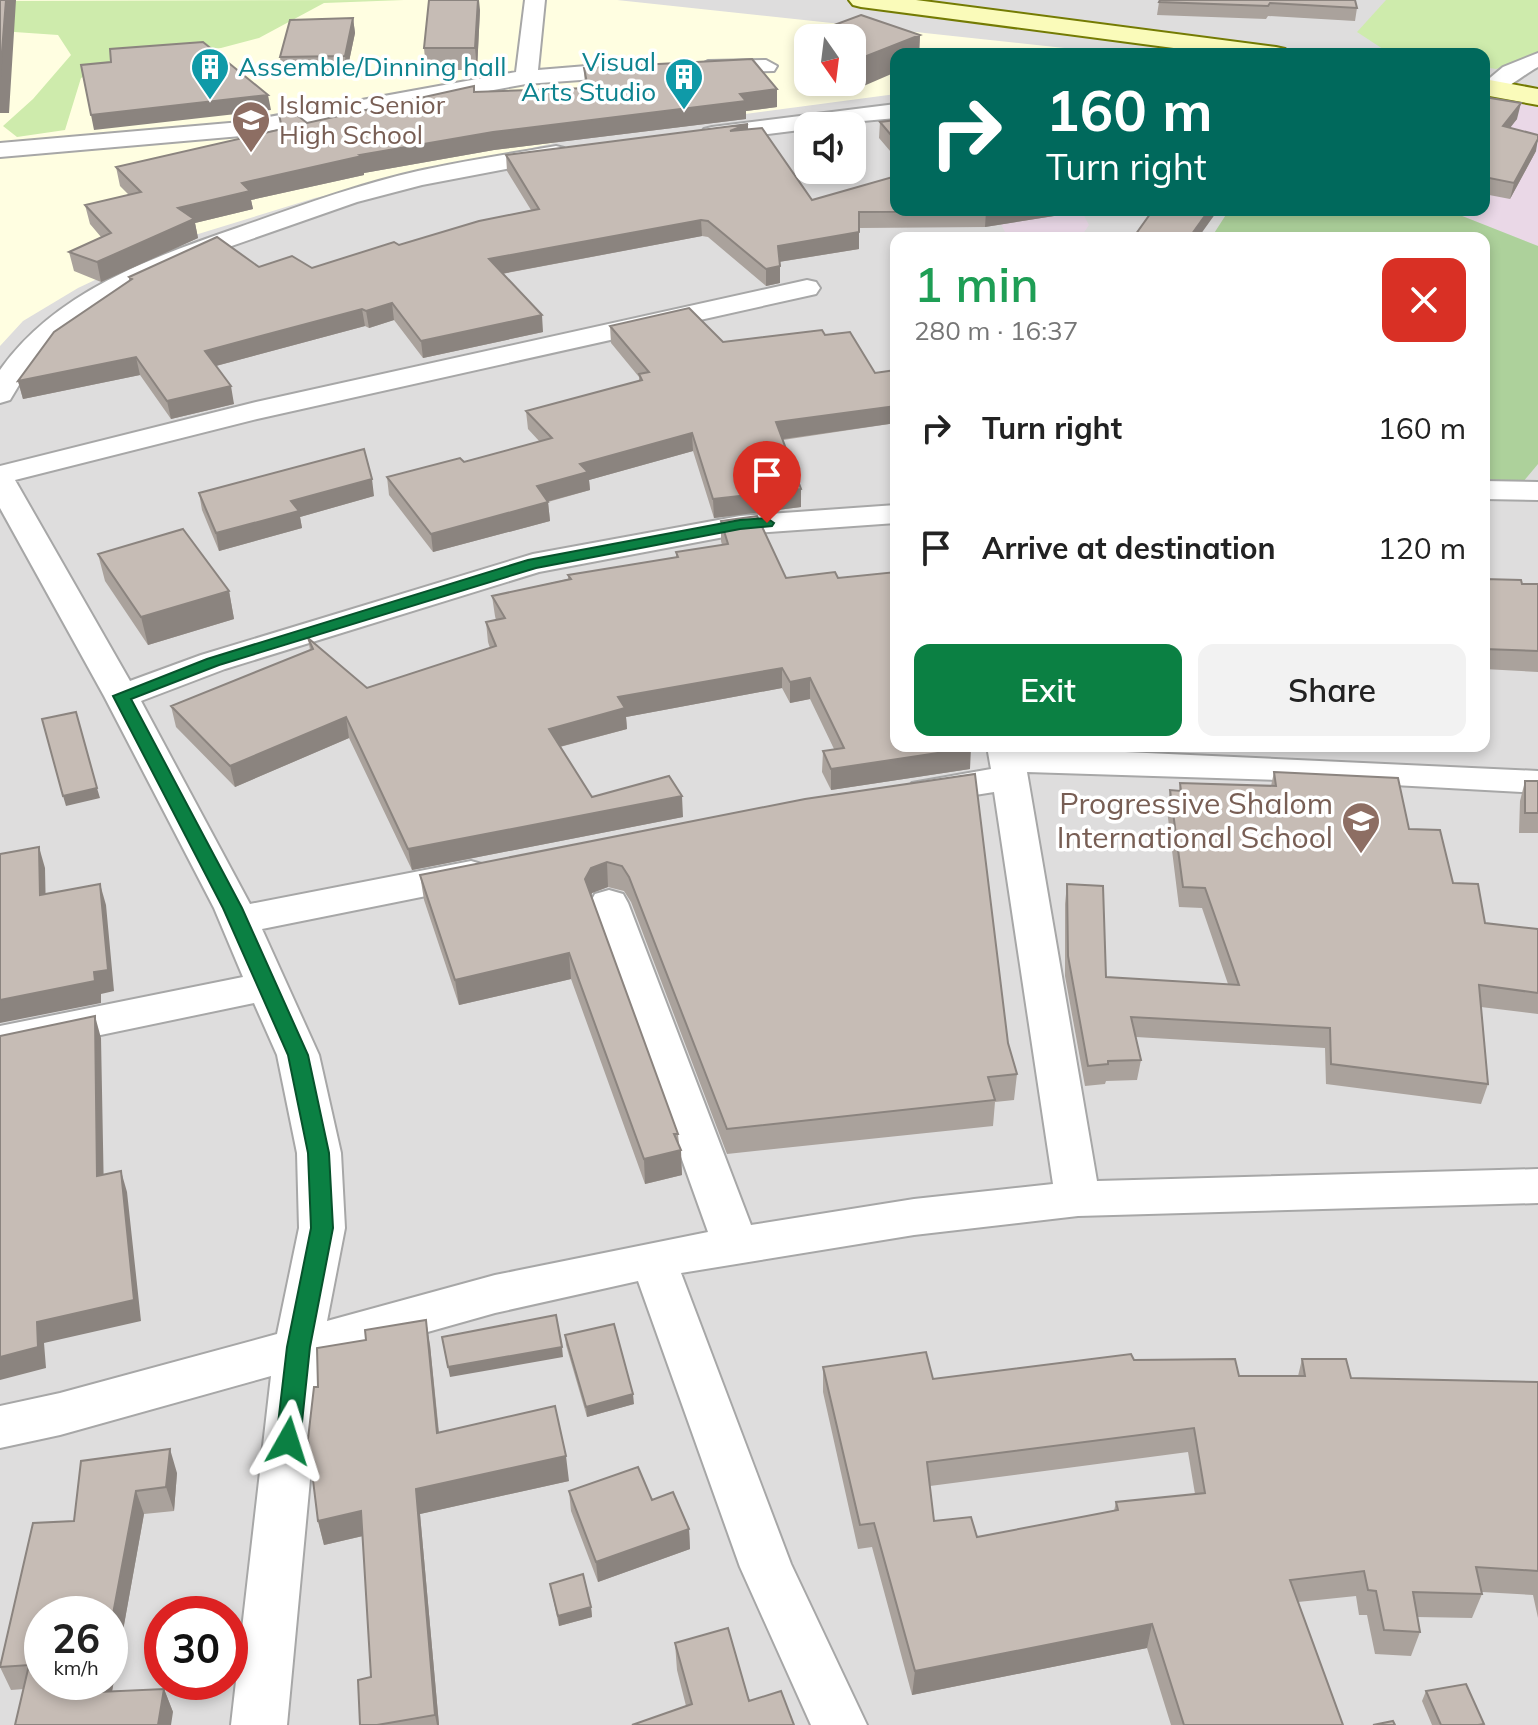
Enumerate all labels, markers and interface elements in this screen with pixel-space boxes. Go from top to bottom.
north arrow [794,24,866,96]
map controls [794,24,866,184]
place label: Visual Arts Studio [521,45,656,108]
building icon: Assemble/Dinning hall [189,46,231,101]
place label: Assemble/Dinning hall [238,50,506,83]
building icon: Visual Arts Studio [663,56,705,111]
text: 160 m [1046,75,1213,145]
icon: right [914,80,1018,184]
place label: Islamic Senior High School [279,88,446,151]
school or university icon: Islamic Senior High School [230,99,272,154]
button: sound [794,112,866,184]
text: Turn right [1046,144,1207,189]
text: 1 min [914,254,1039,314]
button: close [1382,258,1466,342]
text: 280 m · 16:37 [914,314,1078,347]
icon: right [914,406,958,450]
text: Turn right [982,409,1122,447]
text: 160 m [1378,409,1466,447]
pin [733,441,801,523]
icon: arrive [745,453,789,497]
icon: arrive [914,526,958,570]
text: Arrive at destination [982,529,1276,567]
text: 120 m [1378,529,1466,567]
button: Exit [914,644,1182,736]
button: Share [1198,644,1466,736]
place label: Progressive Shalom International School [1057,784,1333,856]
school or university icon: Progressive Shalom International School [1340,800,1382,855]
position arrow [246,1399,330,1483]
speed limit sign: 30 [144,1596,248,1700]
text: 26 [52,1613,100,1663]
text: km/h [53,1655,99,1680]

